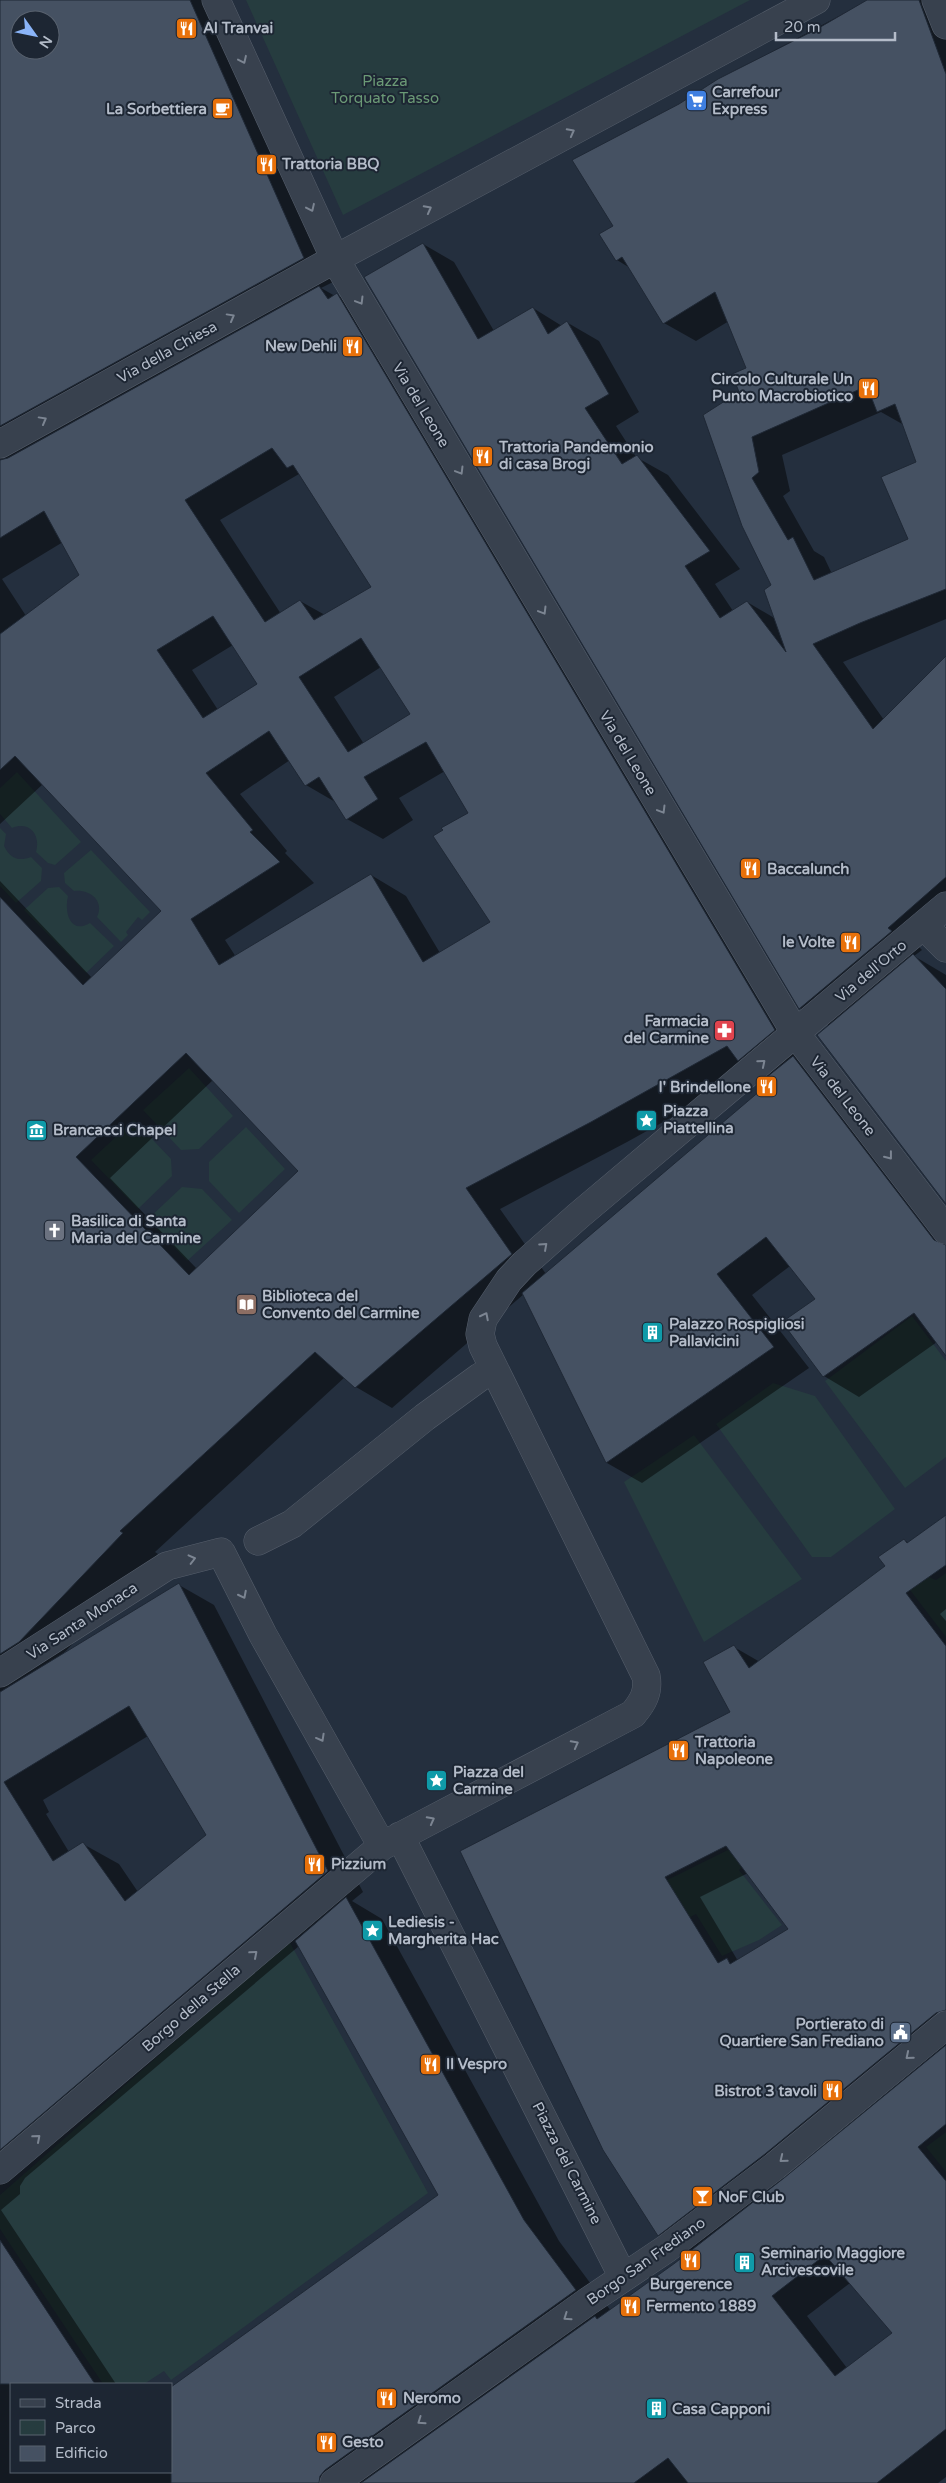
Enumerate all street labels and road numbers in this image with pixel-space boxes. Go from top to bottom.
street label: Via della Chiesa [114,317,220,387]
street label: Via del Leone [389,359,453,451]
street label: Via del Leone [596,707,660,799]
street label: Via dell'Orto [832,936,910,1006]
street label: Via del Leone [806,1053,880,1139]
street label: Via Santa Monaca [23,1578,141,1664]
street label: Borgo della Stella [138,1960,244,2056]
street label: Piazza del Carmine [528,2099,606,2227]
street label: Borgo San Frediano [583,2213,709,2309]

